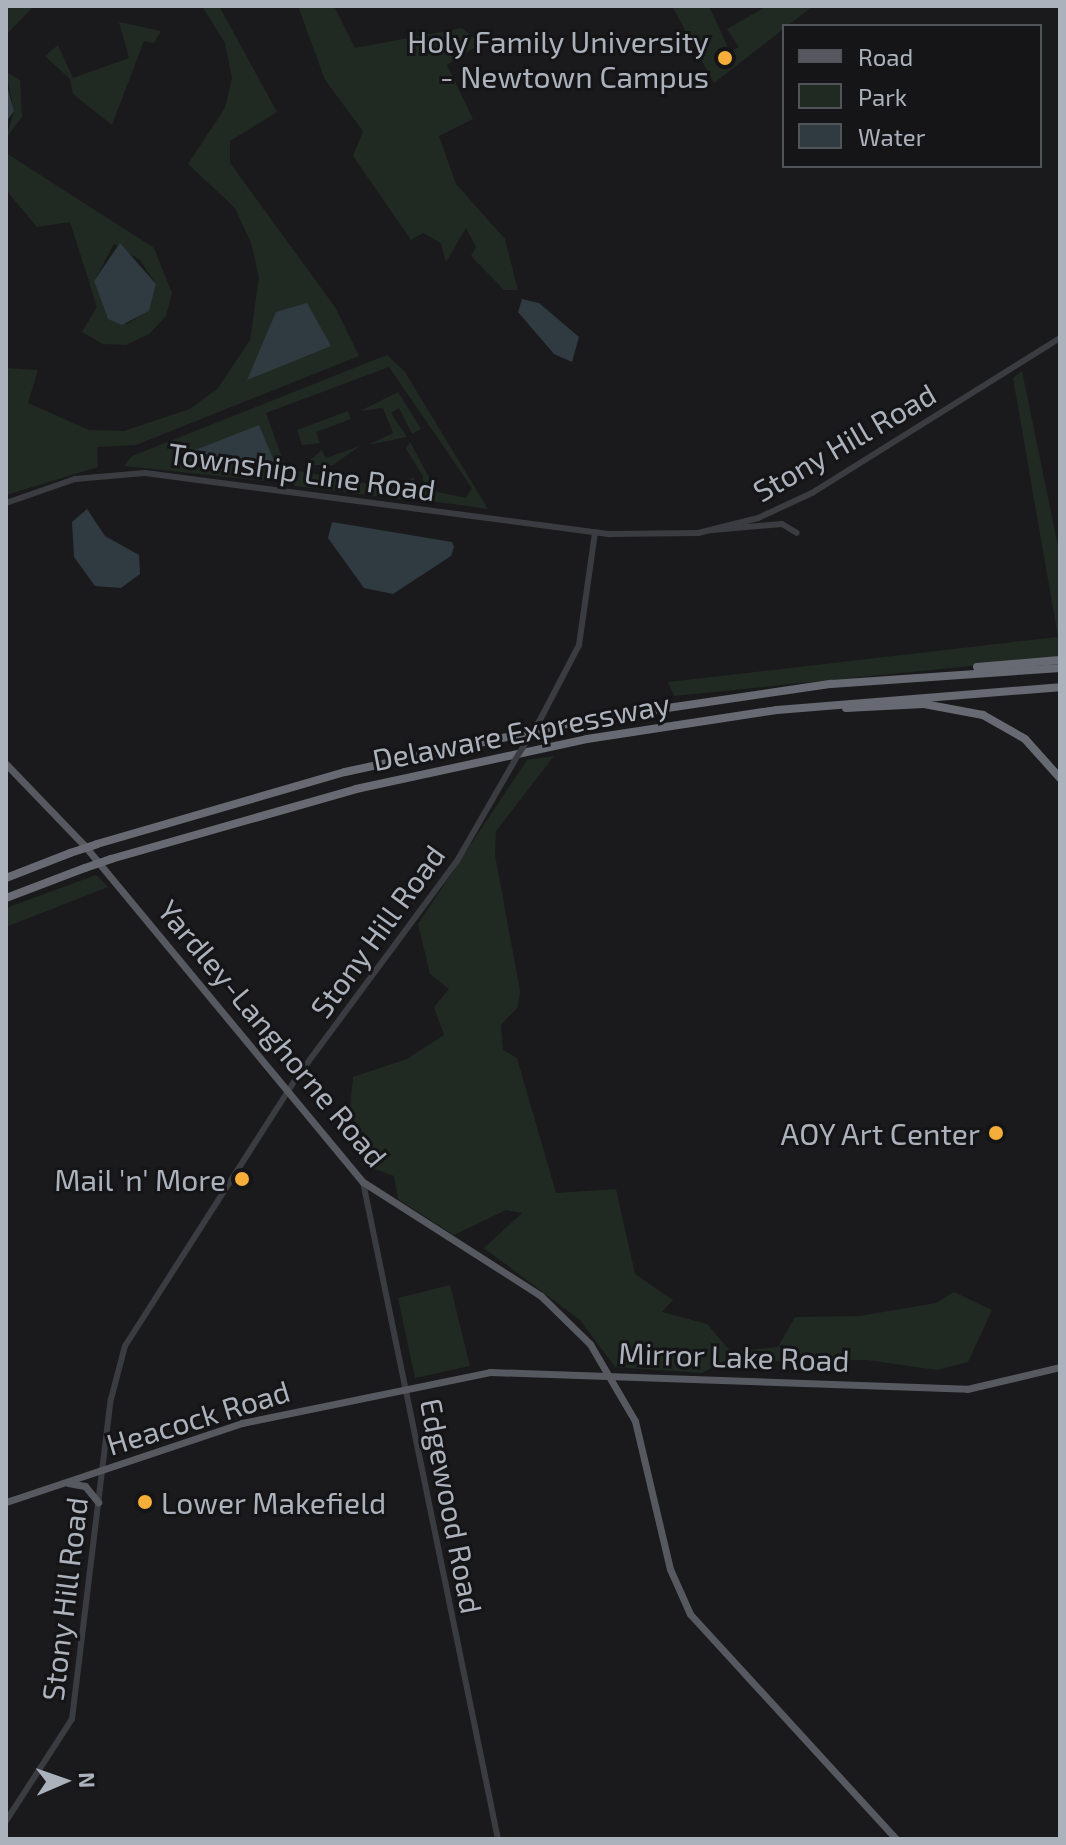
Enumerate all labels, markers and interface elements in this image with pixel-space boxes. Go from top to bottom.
place label: Holy Family University - Newtown Campus [406,23,709,94]
legend [782,24,1042,168]
text: Road [858,42,913,71]
marker: Holy Family University - Newtown Campus [716,49,734,67]
text: Park [858,82,907,111]
text: Water [858,122,925,151]
street label: Stony Hill Road [746,375,942,509]
street label: Township Line Road [166,434,438,508]
street label: Delaware Expressway [369,685,673,777]
street label: Stony Hill Road [302,837,452,1025]
street label: Yardley-Langhorne Road [151,892,395,1174]
place label: AOY Art Center [779,1115,980,1151]
marker: AOY Art Center [987,1124,1005,1142]
place label: Mail 'n' More [53,1161,226,1197]
marker: Mail 'n' More [233,1170,251,1188]
street label: Mirror Lake Road [618,1334,850,1378]
street label: Heacock Road [102,1372,294,1462]
street label: Edgewood Road [413,1395,491,1617]
place label: Lower Makefield [161,1484,387,1520]
marker: Lower Makefield [136,1493,154,1511]
street label: Stony Hill Road [34,1494,94,1704]
north arrow [24,1741,104,1821]
text: N [75,1772,101,1789]

